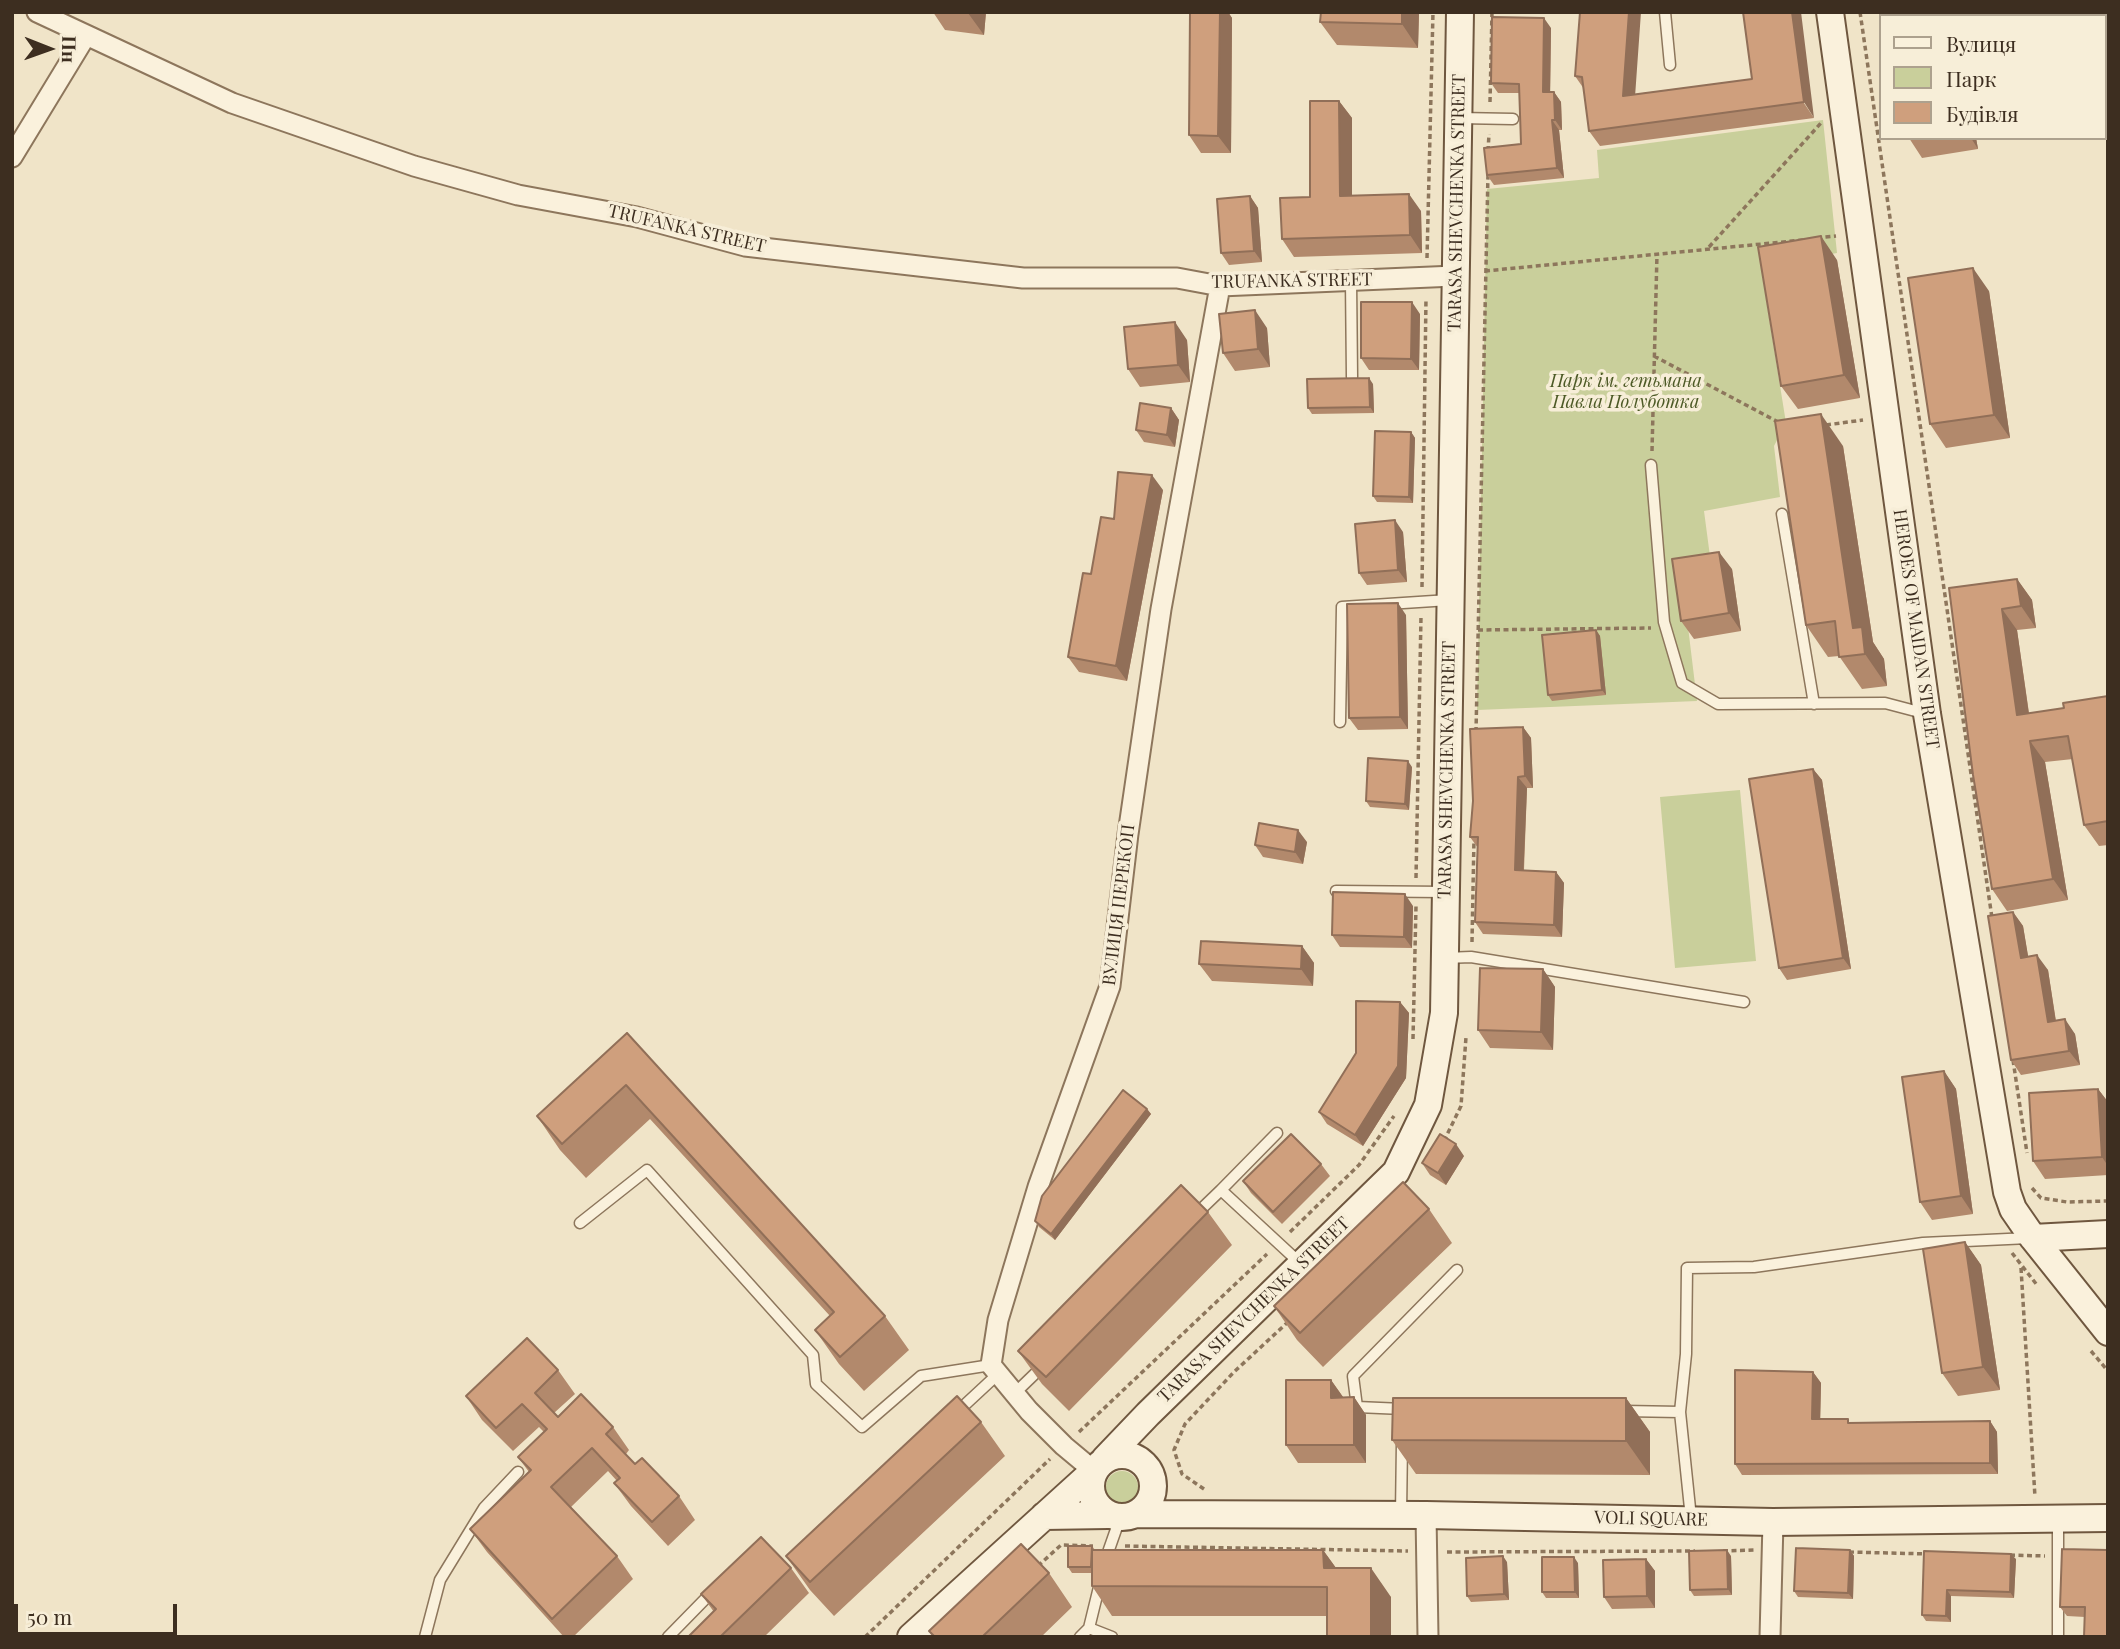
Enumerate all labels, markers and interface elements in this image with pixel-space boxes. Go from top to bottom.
north arrow [14,14,84,84]
legend [1878,14,2106,140]
text: Вулиця [1946,29,2016,57]
text: Пн [57,35,83,63]
text: Парк [1946,64,1996,92]
street label: TARASA SHEVCHENKA STREET [1444,74,1470,332]
text: Будівля [1946,99,2019,127]
street label: TRUFANKA STREET [606,200,768,258]
street label: TRUFANKA STREET [1211,269,1373,293]
park label: Парк ім. гетьмана Павла Полуботка [1550,370,1702,412]
street label: HEROES OF MAIDAN STREET [1888,508,1944,750]
street label: TARASA SHEVCHENKA STREET [1434,641,1460,899]
street label: ВУЛИЦЯ ПЕРЕКОП [1098,823,1140,987]
street label: TARASA SHEVCHENKA STREET [1154,1213,1354,1407]
street label: VOLI SQUARE [1594,1507,1708,1531]
scale bar [18,1590,180,1634]
text: 50 m [27,1602,72,1630]

